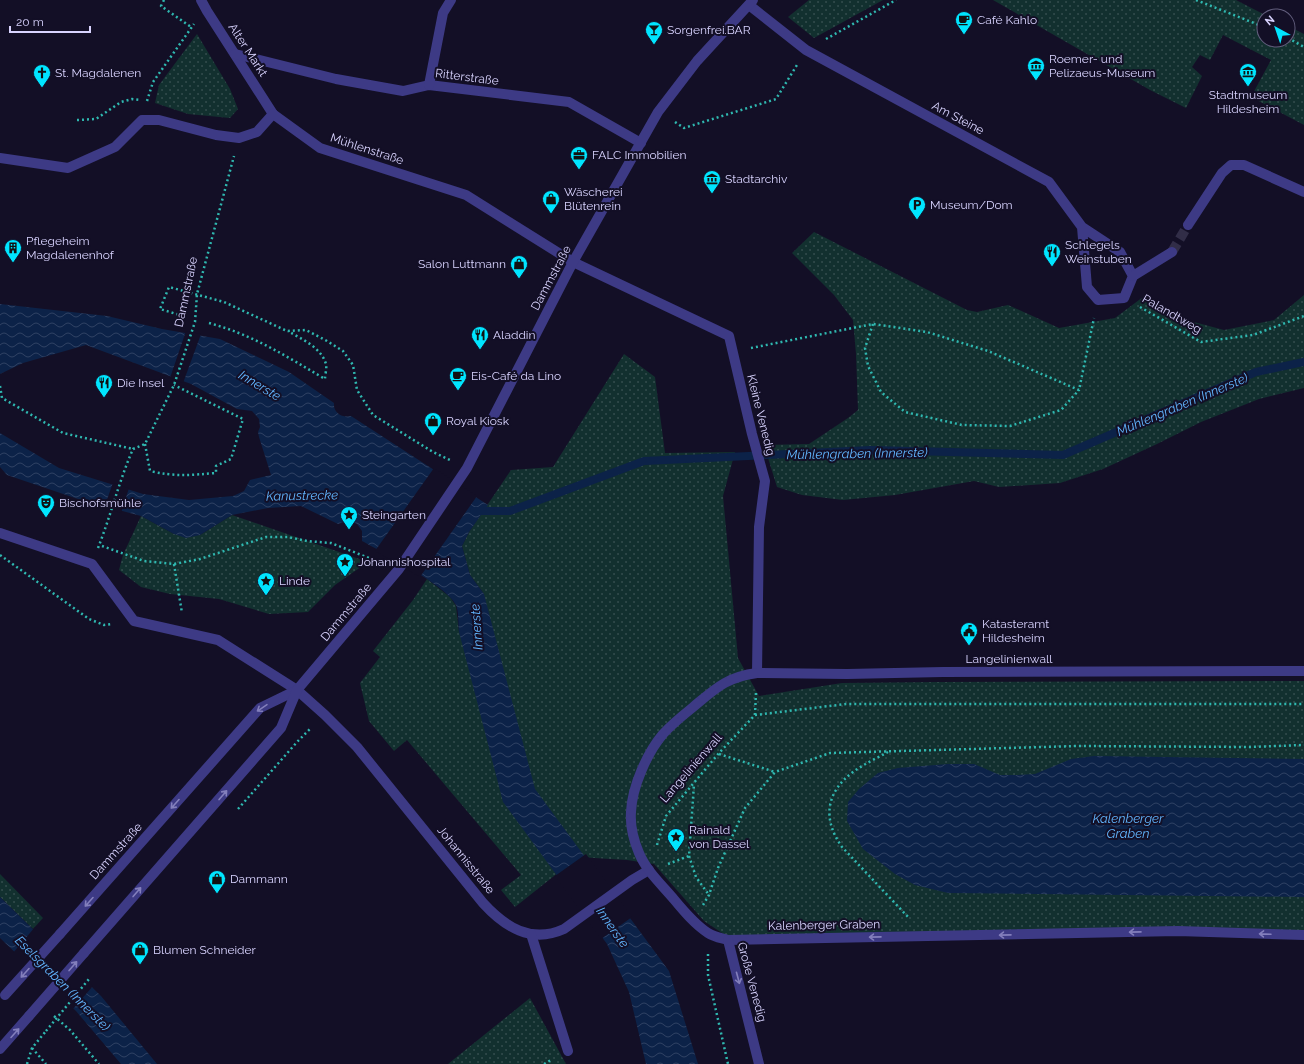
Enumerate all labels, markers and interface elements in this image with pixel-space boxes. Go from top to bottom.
scale bar [10,8,90,34]
north arrow [1256,8,1296,48]
cafe icon: Café Kahlo [954,10,974,35]
place label: Café Kahlo [977,13,1037,27]
text: N [1262,13,1277,28]
text: 20 m [16,15,44,29]
bar icon: Sorgenfrei.BAR [644,20,664,45]
street label: Alter Markt [226,21,270,79]
place label: Sorgenfrei.BAR [667,23,751,37]
place label: Roemer- und Pelizaeus-Museum [1049,52,1155,80]
museum icon: Roemer- und Pelizaeus-Museum [1026,56,1046,81]
museum icon: Stadtmuseum Hildesheim [1238,62,1258,87]
church icon: St. Magdalenen [32,63,52,88]
place label: St. Magdalenen [55,66,141,80]
street label: Ritterstraße [434,66,500,88]
place label: Stadtmuseum Hildesheim [1209,88,1287,116]
street label: Am Steine [930,98,986,138]
street label: Mühlenstraße [329,131,405,167]
office icon: FALC Immobilien [569,145,589,170]
place label: FALC Immobilien [592,148,687,162]
museum icon: Stadtarchiv [702,169,722,194]
place label: Stadtarchiv [725,172,788,186]
place label: Wäscherei Blütenrein [564,185,623,213]
shop icon: Wäscherei Blütenrein [541,189,561,214]
parking icon: Museum/Dom [907,195,927,220]
place label: Museum/Dom [930,198,1013,212]
place label: Pflegeheim Magdalenenhof [26,234,115,262]
building icon: Pflegeheim Magdalenenhof [3,238,23,263]
place label: Schlegels Weinstuben [1065,238,1132,266]
restaurant icon: Schlegels Weinstuben [1042,242,1062,267]
street label: Dammstraße [528,243,574,313]
shop icon: Salon Luttmann [509,254,529,279]
street label: Dammstraße [172,256,200,328]
place label: Salon Luttmann [418,257,506,271]
street label: Palandtweg [1140,291,1204,337]
restaurant icon: Aladdin [470,325,490,350]
place label: Aladdin [493,328,535,342]
cafe icon: Eis-Café da Lino [448,366,468,391]
water label: Innerste [236,367,283,404]
place label: Eis-Café da Lino [471,369,561,383]
water label: Mühlengraben (Innerste) [1114,370,1251,439]
restaurant icon: Die Insel [94,373,114,398]
street label: Kleine Venedig [744,373,778,457]
place label: Die Insel [117,376,165,390]
shop icon: Royal Kiosk [423,411,443,436]
place label: Royal Kiosk [446,414,510,428]
water label: Mühlengraben (Innerste) [786,445,928,462]
water label: Kanustrecke [266,487,338,504]
theatre icon: Bischofsmühle [36,493,56,518]
place label: Bischofsmühle [59,496,141,510]
place icon: Steingarten [339,505,359,530]
place label: Steingarten [362,508,426,522]
place icon: Johannishospital [335,552,355,577]
place label: Johannishospital [358,555,451,569]
place icon: Linde [256,571,276,596]
place label: Linde [279,574,310,588]
street label: Dammstraße [318,580,374,644]
water label: Innerste [467,603,486,651]
place label: Katasteramt Hildesheim [982,617,1049,645]
public building icon: Katasteramt Hildesheim [959,621,979,646]
street label: Langelinienwall [965,652,1053,666]
one-way arrow [257,704,268,712]
street label: Langelinienwall [657,730,725,805]
one-way arrow [218,789,227,800]
one-way arrow [170,799,180,809]
water label: Kalenberger Graben [1093,811,1164,841]
street label: Dammstraße [87,820,145,882]
street label: Johannisstraße [434,823,498,897]
place label: Rainald von Dassel [689,823,750,851]
place icon: Rainald von Dassel [666,827,686,852]
shop icon: Dammann [207,869,227,894]
place label: Dammann [230,872,288,886]
one-way arrow [132,888,141,898]
one-way arrow [84,896,93,907]
water label: Innerste [593,904,632,951]
street label: Kalenberger Graben [768,917,880,933]
one-way arrow [1129,928,1142,936]
one-way arrow [1259,930,1272,938]
one-way arrow [999,931,1012,938]
water label: Eselsgraben (Innerste) [12,933,114,1034]
one-way arrow [869,933,882,941]
shop icon: Blumen Schneider [130,940,150,965]
street label: Große Venedig [735,941,769,1023]
place label: Blumen Schneider [153,943,257,957]
one-way arrow [68,961,77,971]
one-way arrow [20,968,30,978]
one-way arrow [734,971,742,984]
one-way arrow [10,1028,19,1038]

